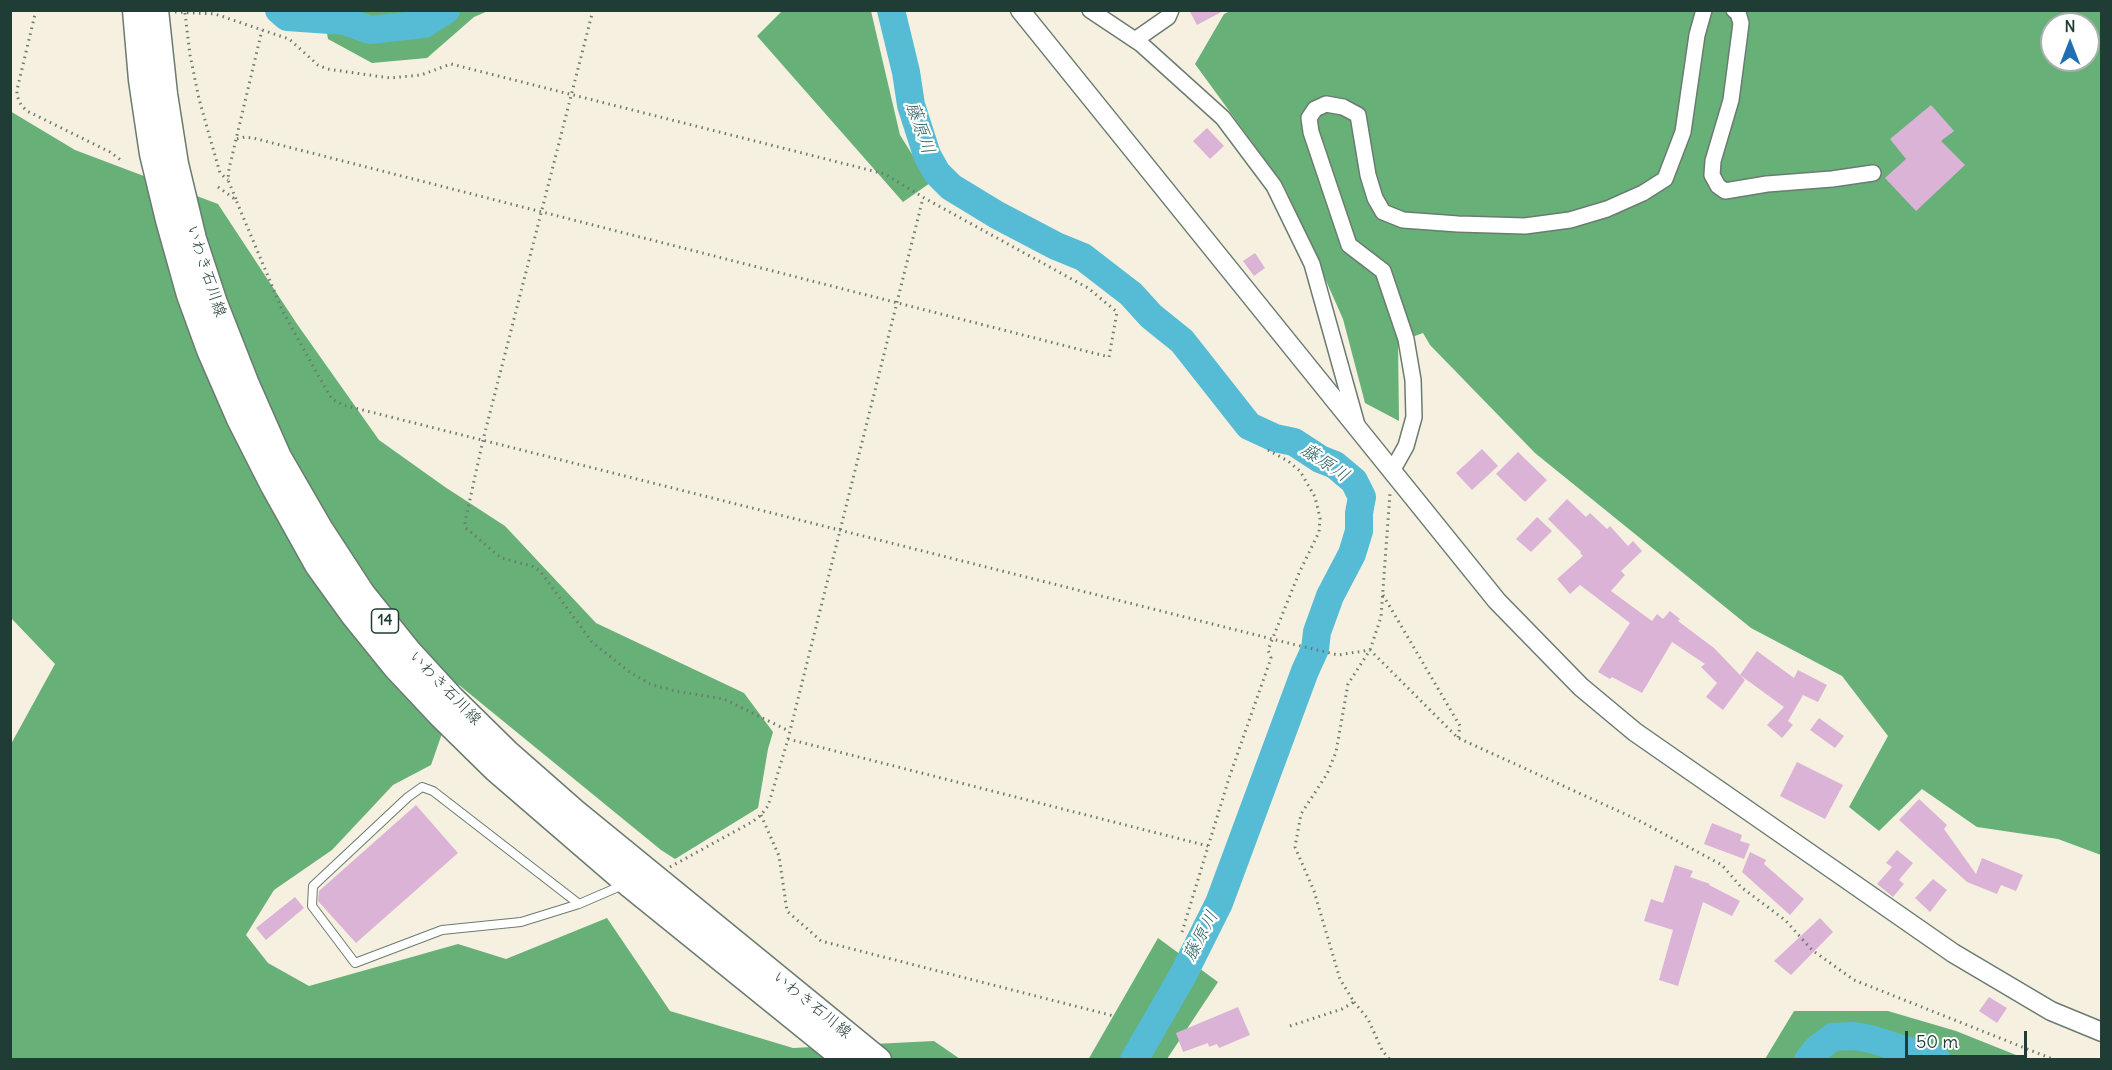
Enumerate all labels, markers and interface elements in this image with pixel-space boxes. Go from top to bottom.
north arrow [2040,12,2100,72]
text: N [2064,16,2076,36]
water label: 藤原川 [901,99,939,157]
street label: いわき石川線 [182,222,230,320]
water label: 藤原川 [1297,439,1353,487]
road number: 14 [372,609,398,633]
street label: いわき石川線 [405,647,485,729]
water label: 藤原川 [1179,907,1223,965]
street label: いわき石川線 [769,967,855,1043]
scale bar [1908,1019,2030,1057]
text: 50 m [1916,1030,1958,1053]

